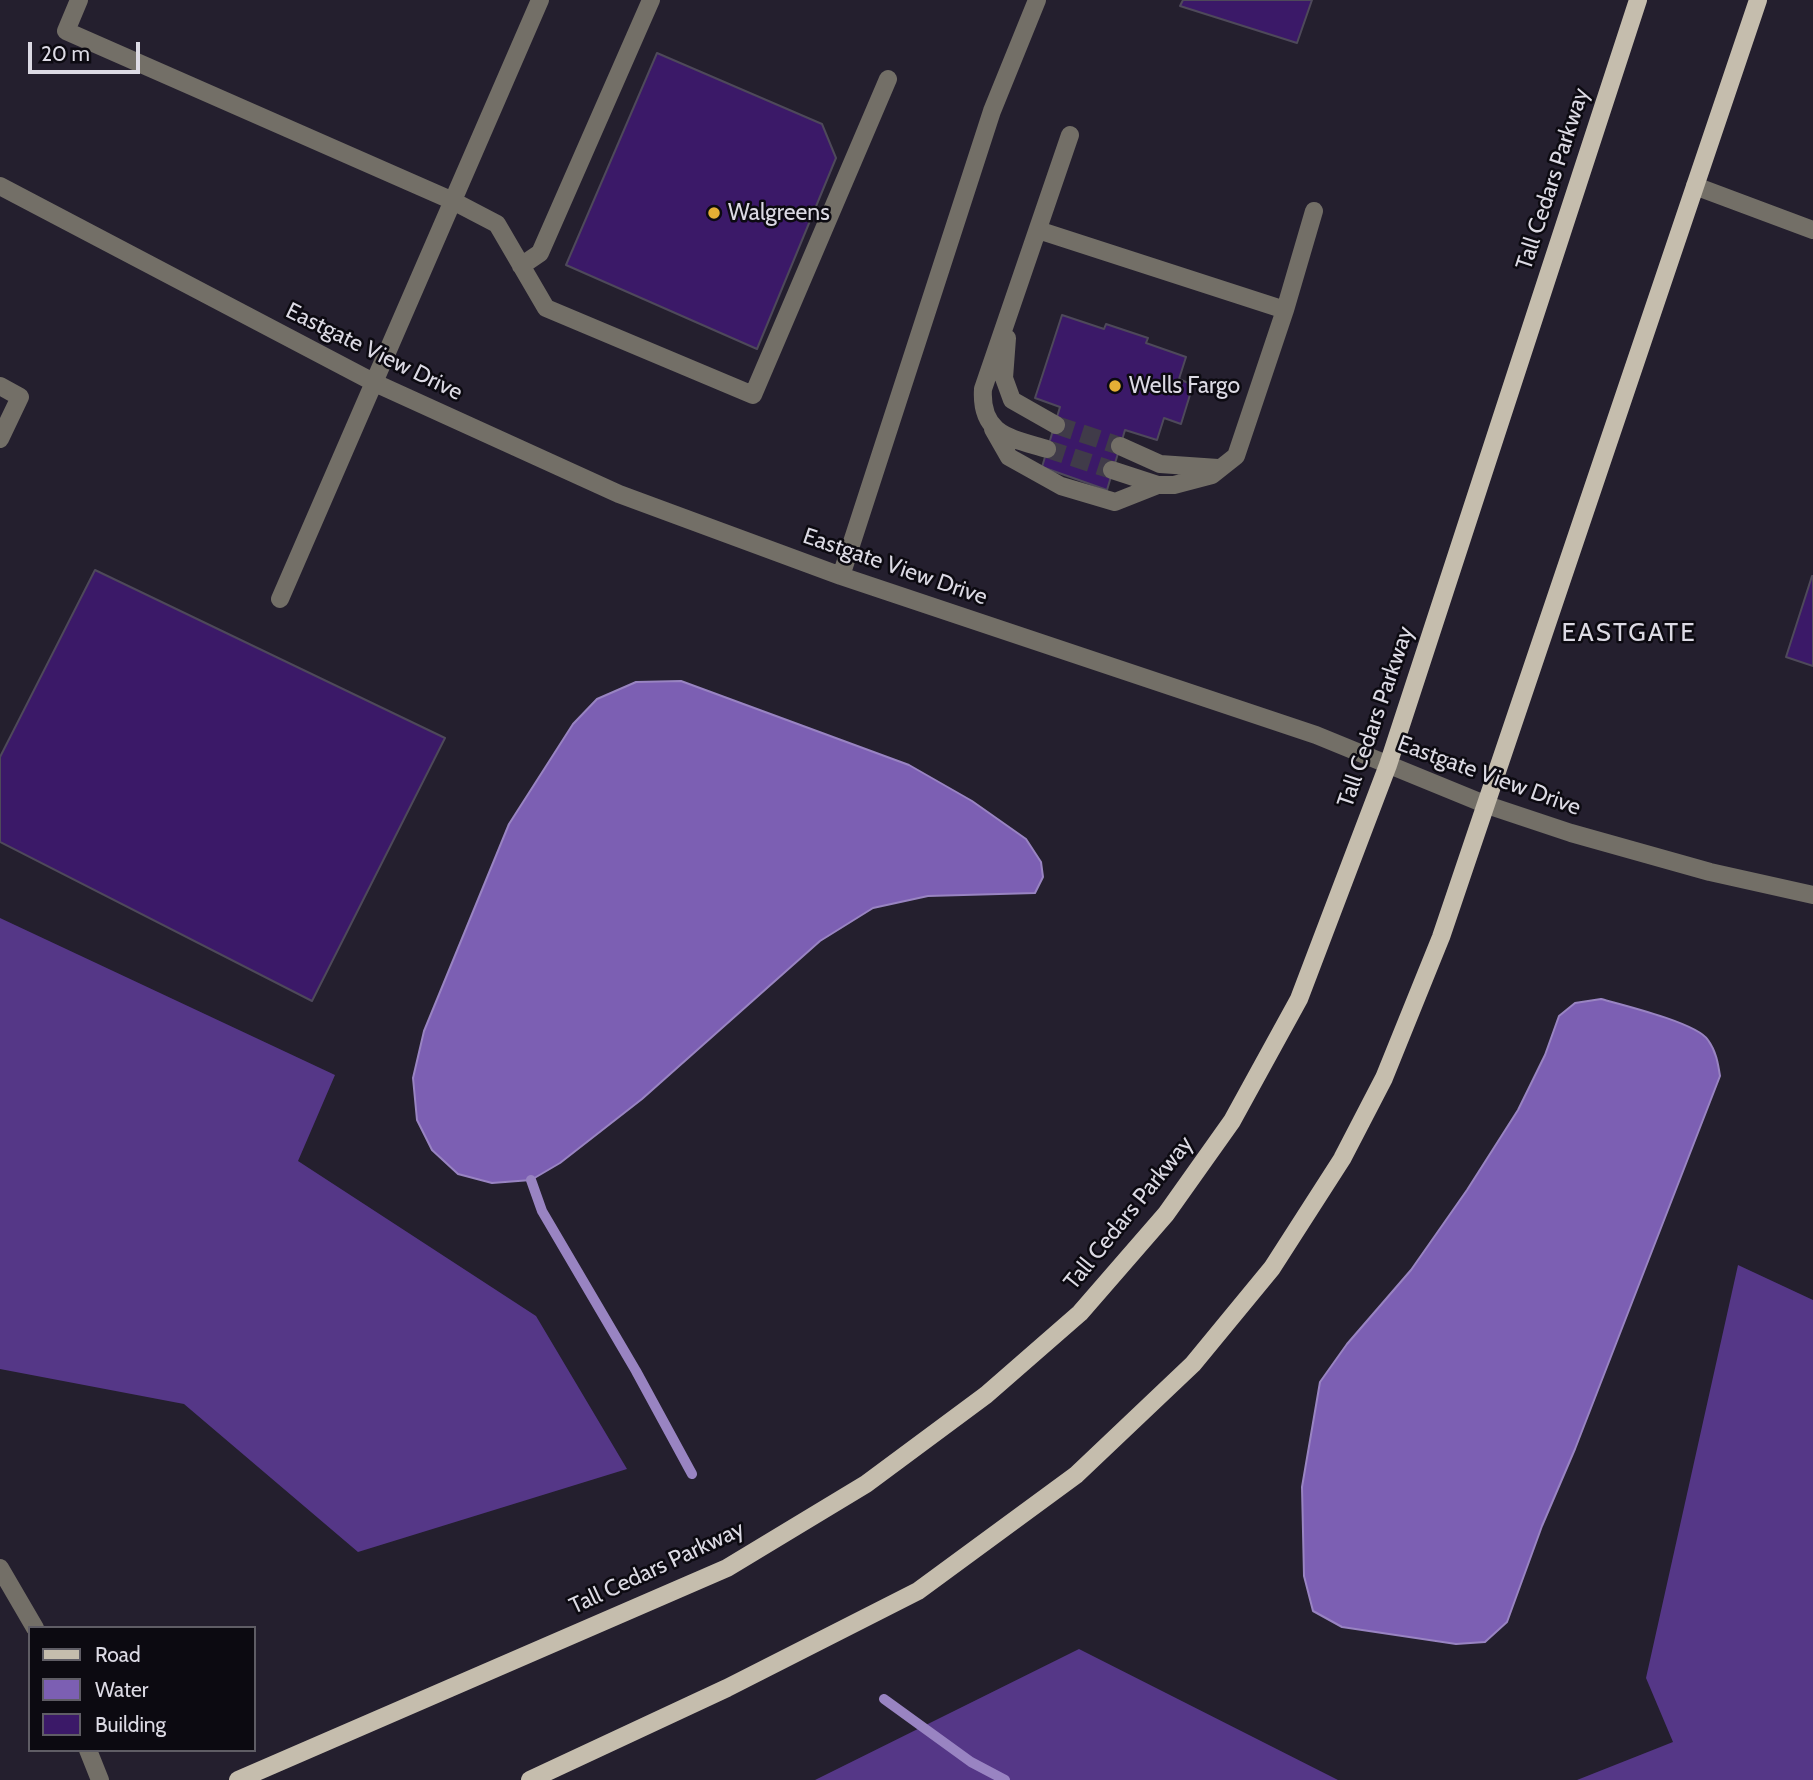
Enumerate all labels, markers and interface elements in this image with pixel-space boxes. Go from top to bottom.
scale bar [32,28,144,72]
text: 20 m [41,41,90,66]
street label: Tall Cedars Parkway [1511,85,1595,273]
place label: Walgreens [728,199,830,227]
marker: Walgreens [706,205,722,221]
street label: Eastgate View Drive [281,297,467,407]
place label: Wells Fargo [1129,372,1240,400]
marker: Wells Fargo [1107,378,1123,394]
street label: Eastgate View Drive [799,523,991,611]
district label: EASTGATE [1562,617,1696,649]
street label: Tall Cedars Parkway [1332,623,1420,811]
street label: Eastgate View Drive [1394,730,1584,822]
street label: Tall Cedars Parkway [1059,1131,1199,1295]
street label: Tall Cedars Parkway [565,1515,749,1621]
legend [28,1626,256,1752]
text: Road [95,1642,141,1667]
text: Water [95,1677,148,1702]
text: Building [95,1712,166,1737]

